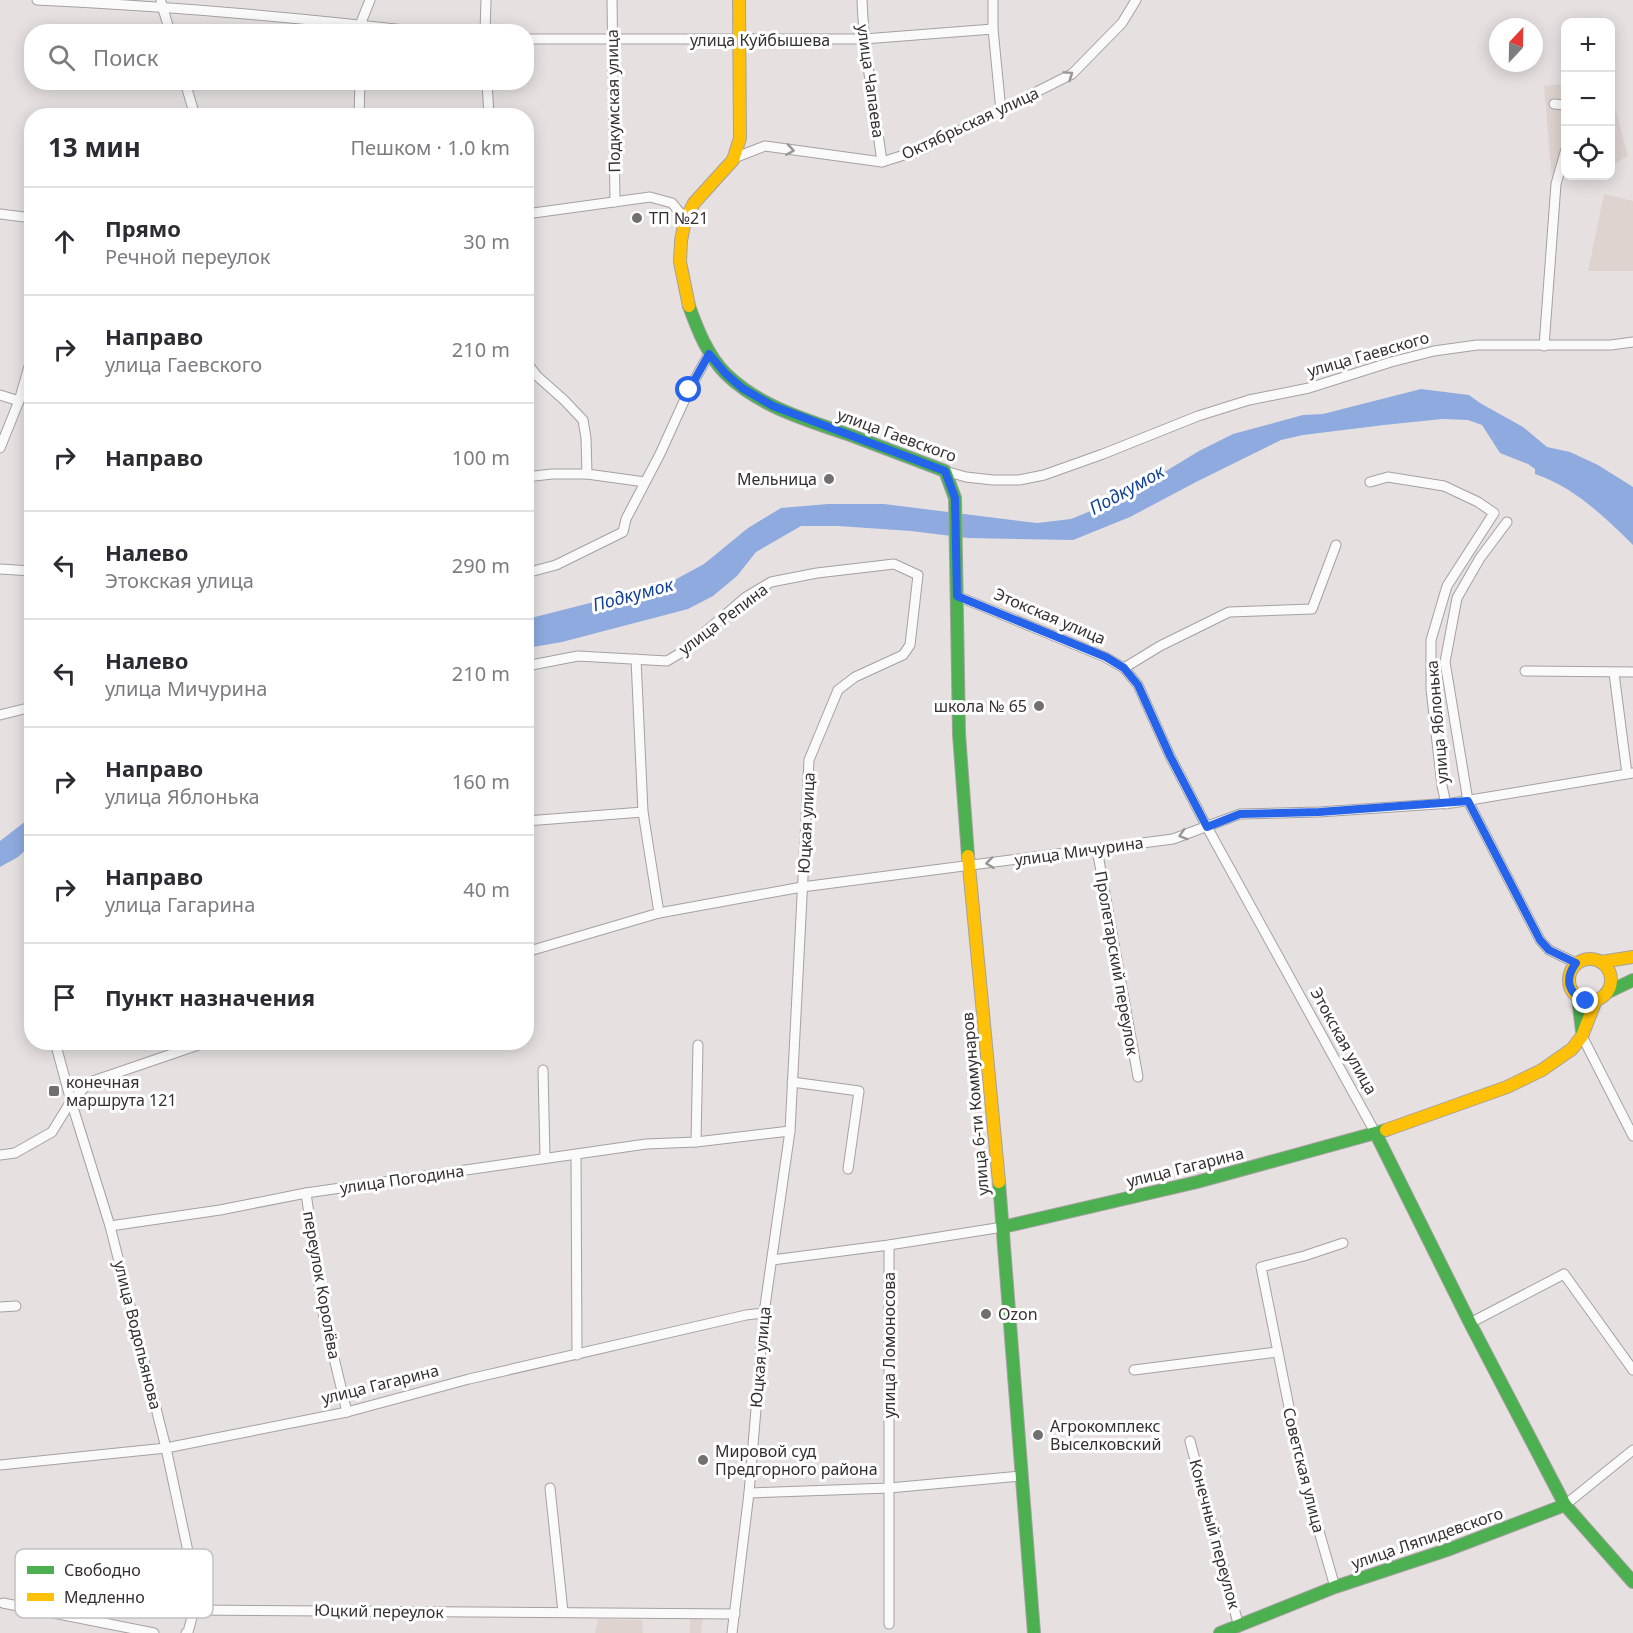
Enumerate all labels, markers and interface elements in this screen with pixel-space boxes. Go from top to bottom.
north arrow [1489,18,1543,72]
map controls [1561,18,1615,180]
button: + [1561,18,1615,72]
street label: улица Чапаева [852,23,890,139]
search box [24,24,534,90]
street label: Подкумская улица [601,29,625,173]
street label: улица Куйбышева [690,29,830,51]
icon: search [45,41,78,74]
text: Поиск [93,42,158,72]
one-way arrow [1062,71,1073,82]
button: − [1561,72,1615,126]
street label: Октябрьская улица [898,82,1042,164]
button: locate [1561,126,1615,180]
text: 13 мин [48,129,141,165]
text: Пешком · 1.0 km [350,134,510,161]
one-way arrow [785,143,794,155]
place label: ТП №21 [649,207,708,229]
marker: ТП №21 [630,211,644,225]
text: Прямо [105,213,181,243]
icon: ahead [48,225,81,258]
text: 30 m [463,228,510,255]
text: Речной переулок [105,243,270,270]
text: Направо [105,321,203,351]
street label: улица Гаевского [1305,326,1431,382]
icon: right [48,333,81,366]
text: 210 m [452,336,510,363]
text: улица Гаевского [105,351,262,378]
route start [675,376,701,402]
street label: улица Гаевского [834,403,960,467]
icon: right [48,441,81,474]
text: Направо [105,442,203,472]
text: 100 m [452,444,510,471]
water label: Подкумок [1085,458,1169,520]
place label: Мельница [737,468,817,490]
marker: Мельница [822,472,836,486]
text: Налево [105,537,188,567]
icon: left [48,549,81,582]
text: 290 m [452,552,510,579]
text: Этокская улица [105,567,254,594]
water label: Подкумок [590,572,677,616]
street label: улица Репина [674,578,772,660]
street label: Этокская улица [991,583,1109,649]
text: Налево [105,645,188,675]
icon: left [48,657,81,690]
street label: улица Яблонька [1421,659,1453,785]
text: 210 m [452,660,510,687]
text: улица Мичурина [105,675,267,702]
place label: школа № 65 [934,695,1027,717]
marker: школа № 65 [1032,699,1046,713]
text: Направо [105,753,203,783]
icon: right [48,765,81,798]
text: 160 m [452,768,510,795]
street label: Юцкая улица [792,772,820,874]
text: улица Яблонька [105,783,260,810]
one-way arrow [1178,828,1189,840]
street label: улица Мичурина [1013,831,1145,871]
one-way arrow [985,857,995,869]
text: Направо [105,861,203,891]
street label: Пролетарский переулок [1090,869,1144,1057]
icon: right [48,873,81,906]
text: 40 m [463,876,510,903]
text: улица Гагарина [105,891,255,918]
icon: arrive [48,981,81,1014]
text: Пункт назначения [105,982,315,1012]
street label: Этокская улица [1306,984,1382,1098]
route end [1572,987,1598,1013]
street label: улица 6-ти Коммунаров [956,1011,994,1197]
place label: конечная маршрута 121 [66,1071,177,1111]
marker: конечная маршрута 121 [47,1084,61,1098]
street label: улица Гагарина [1124,1142,1246,1192]
street label: улица Погодина [338,1159,466,1199]
street label: переулок Королёва [298,1209,346,1361]
street label: улица Водопьянова [109,1258,167,1412]
street label: улица Ломоносова [878,1272,900,1418]
place label: Ozon [998,1303,1038,1325]
street label: Юцкая улица [745,1305,775,1409]
marker: Ozon [979,1307,993,1321]
street label: улица Гагарина [319,1359,441,1409]
street label: Советская улица [1278,1405,1330,1535]
place label: Агрокомплекс Выселковский [1050,1415,1161,1455]
marker: Агрокомплекс Выселковский [1031,1428,1045,1442]
place label: Мировой суд Предгорного района [715,1440,878,1480]
marker: Мировой суд Предгорного района [696,1453,710,1467]
street label: Конечный переулок [1184,1457,1246,1612]
street label: улица Ляпидевского [1348,1502,1506,1574]
legend [15,1549,213,1618]
text: Свободно [64,1559,141,1581]
text: Медленно [64,1586,145,1608]
street label: Юцкий переулок [314,1599,444,1623]

